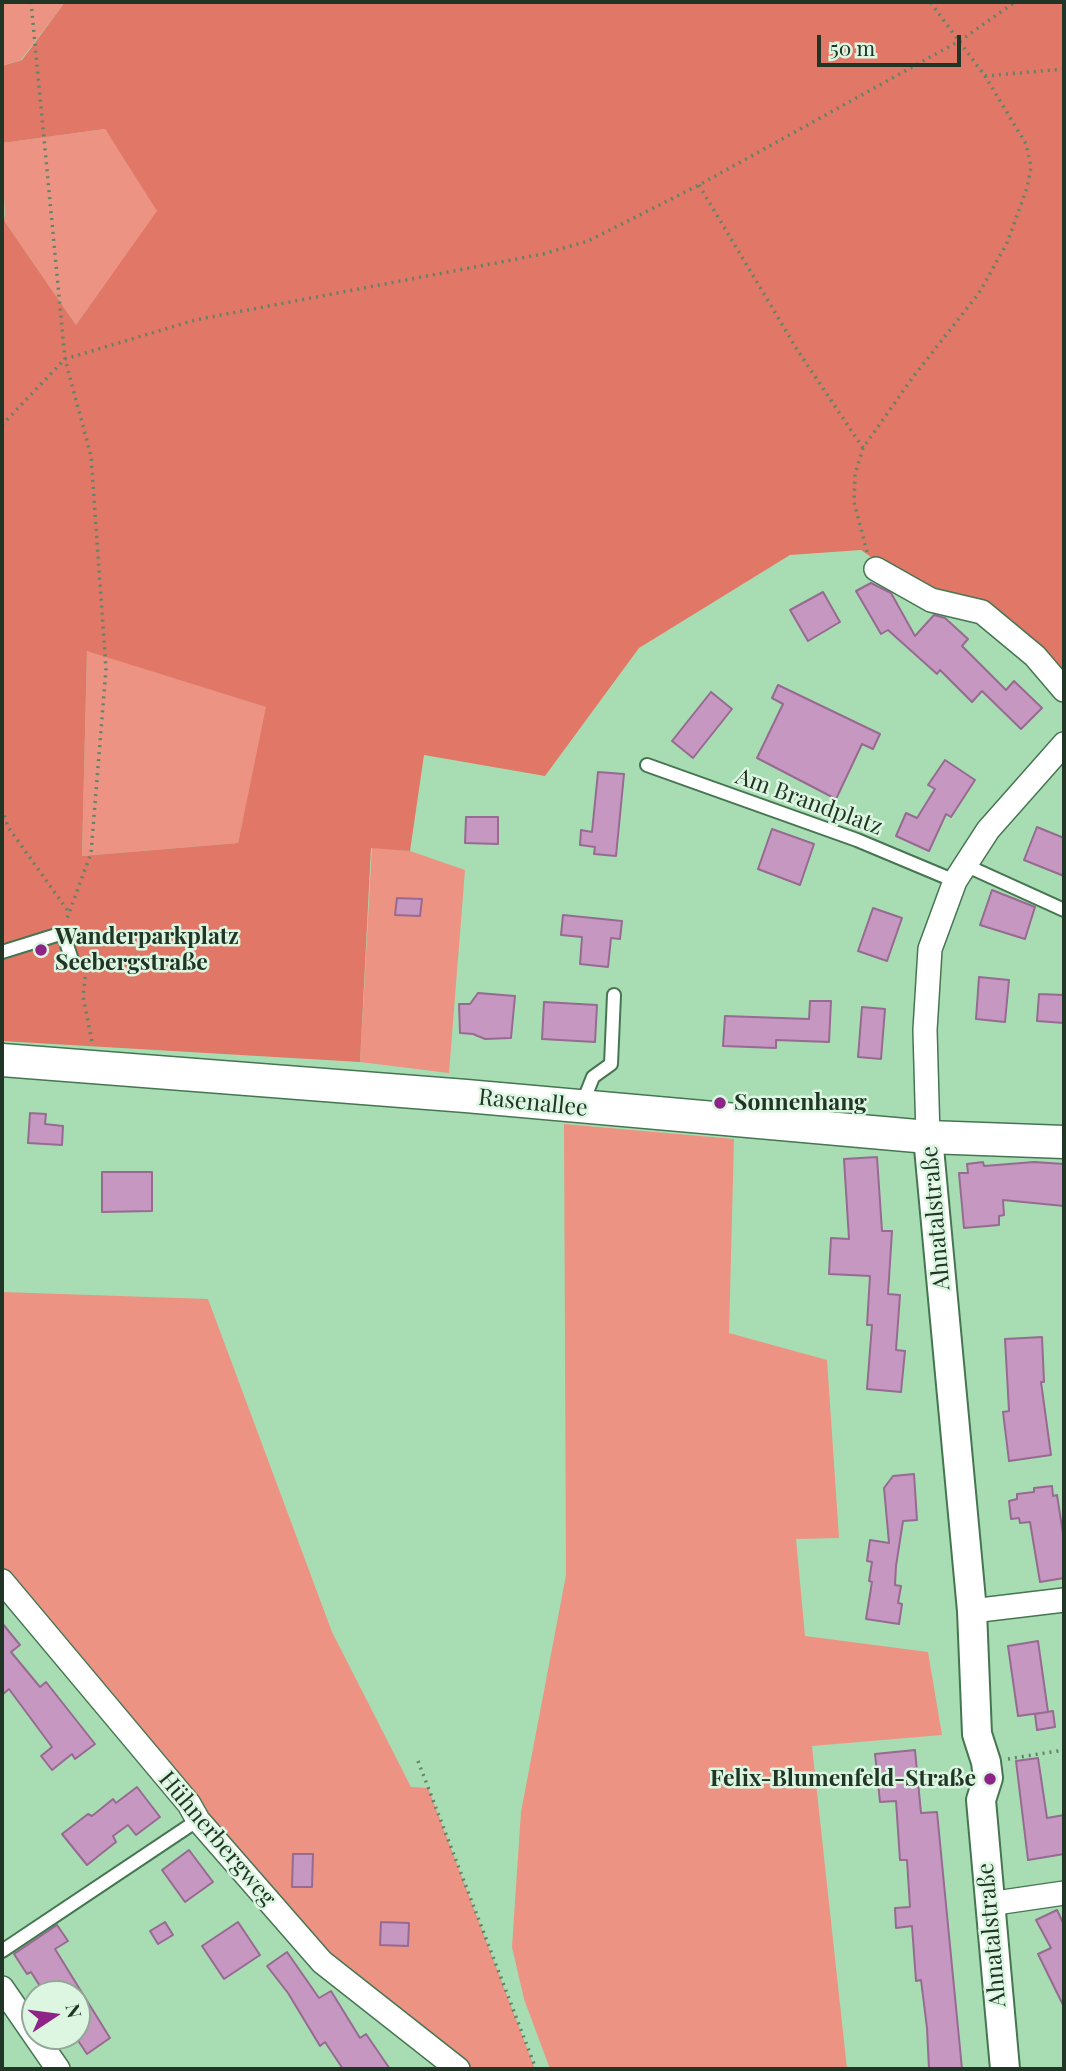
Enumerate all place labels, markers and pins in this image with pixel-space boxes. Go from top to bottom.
place label: Wanderparkplatz Seebergstraße [55,923,239,977]
marker: Wanderparkplatz Seebergstraße [33,942,49,958]
place label: Sonnenhang [734,1089,867,1117]
marker: Sonnenhang [712,1095,728,1111]
place label: Felix-Blumenfeld-Straße [710,1765,976,1793]
marker: Felix-Blumenfeld-Straße [982,1771,998,1787]

